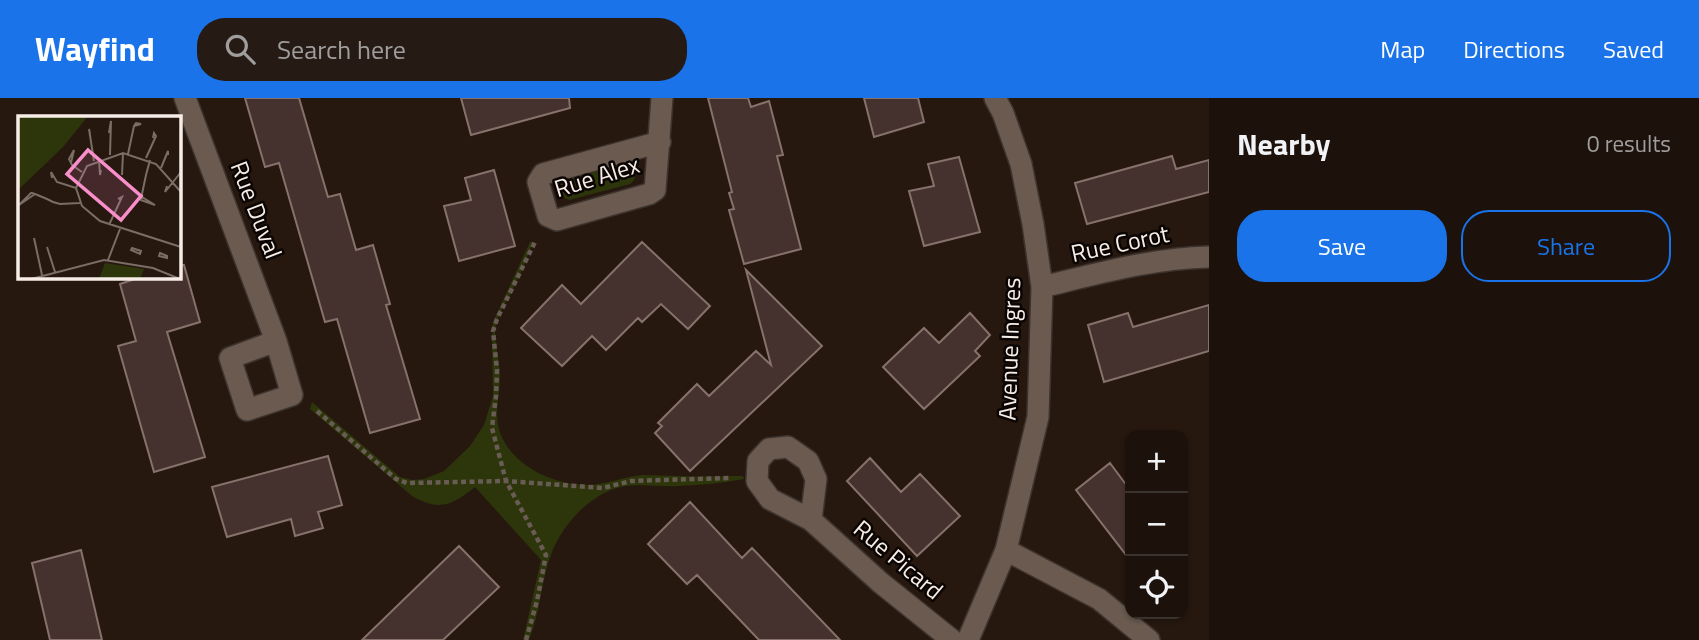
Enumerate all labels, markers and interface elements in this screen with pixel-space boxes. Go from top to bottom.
search box [197,18,687,81]
text: Wayfind [35,24,155,74]
icon: search [221,30,259,68]
text: Search here [277,30,406,69]
text: Map [1380,31,1425,67]
text: Directions [1463,31,1565,67]
text: Saved [1603,31,1664,67]
inset map [18,116,180,278]
text: Nearby [1237,121,1330,167]
text: 0 results [1587,126,1671,161]
street label: Rue Alex [550,146,644,206]
street label: Rue Duval [222,156,292,264]
button: Save [1237,210,1447,282]
button: Share [1461,210,1671,282]
street label: Rue Corot [1067,215,1173,271]
street label: Avenue Ingres [989,277,1029,421]
map controls [1125,430,1188,619]
button: + [1125,430,1188,493]
button: − [1125,493,1188,556]
street label: Rue Picard [846,511,951,608]
button: locate [1125,556,1188,619]

